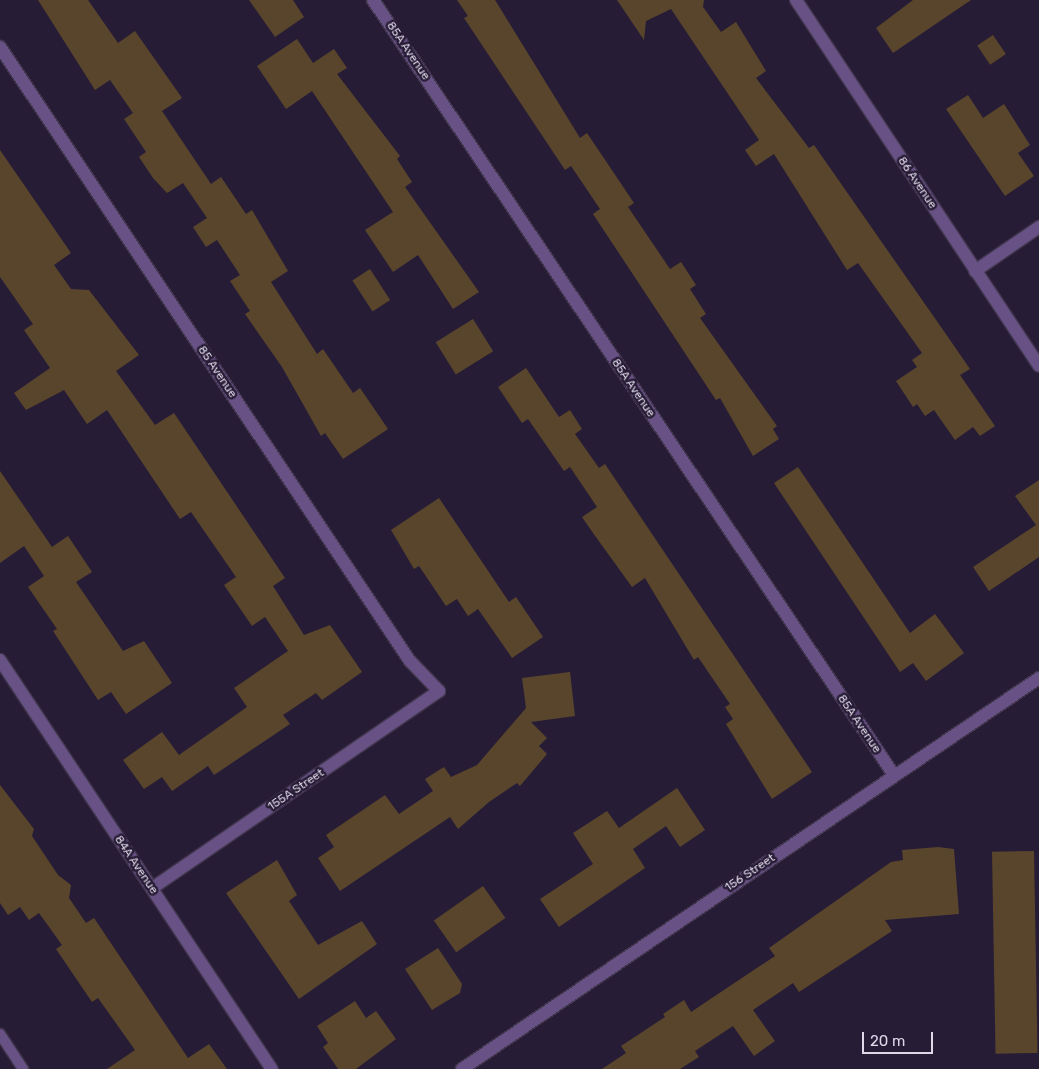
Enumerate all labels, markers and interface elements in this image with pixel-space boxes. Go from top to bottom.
street label: 85A Avenue [383,19,433,83]
street label: 86 Avenue [894,154,940,212]
street label: 85 Avenue [194,343,240,401]
street label: 85A Avenue [608,356,658,420]
street label: 85A Avenue [834,692,884,756]
street label: 155A Street [265,766,327,814]
street label: 84A Avenue [111,833,161,897]
street label: 156 Street [722,851,778,895]
scale bar [864,1022,935,1054]
text: 20 m [870,1032,905,1050]

